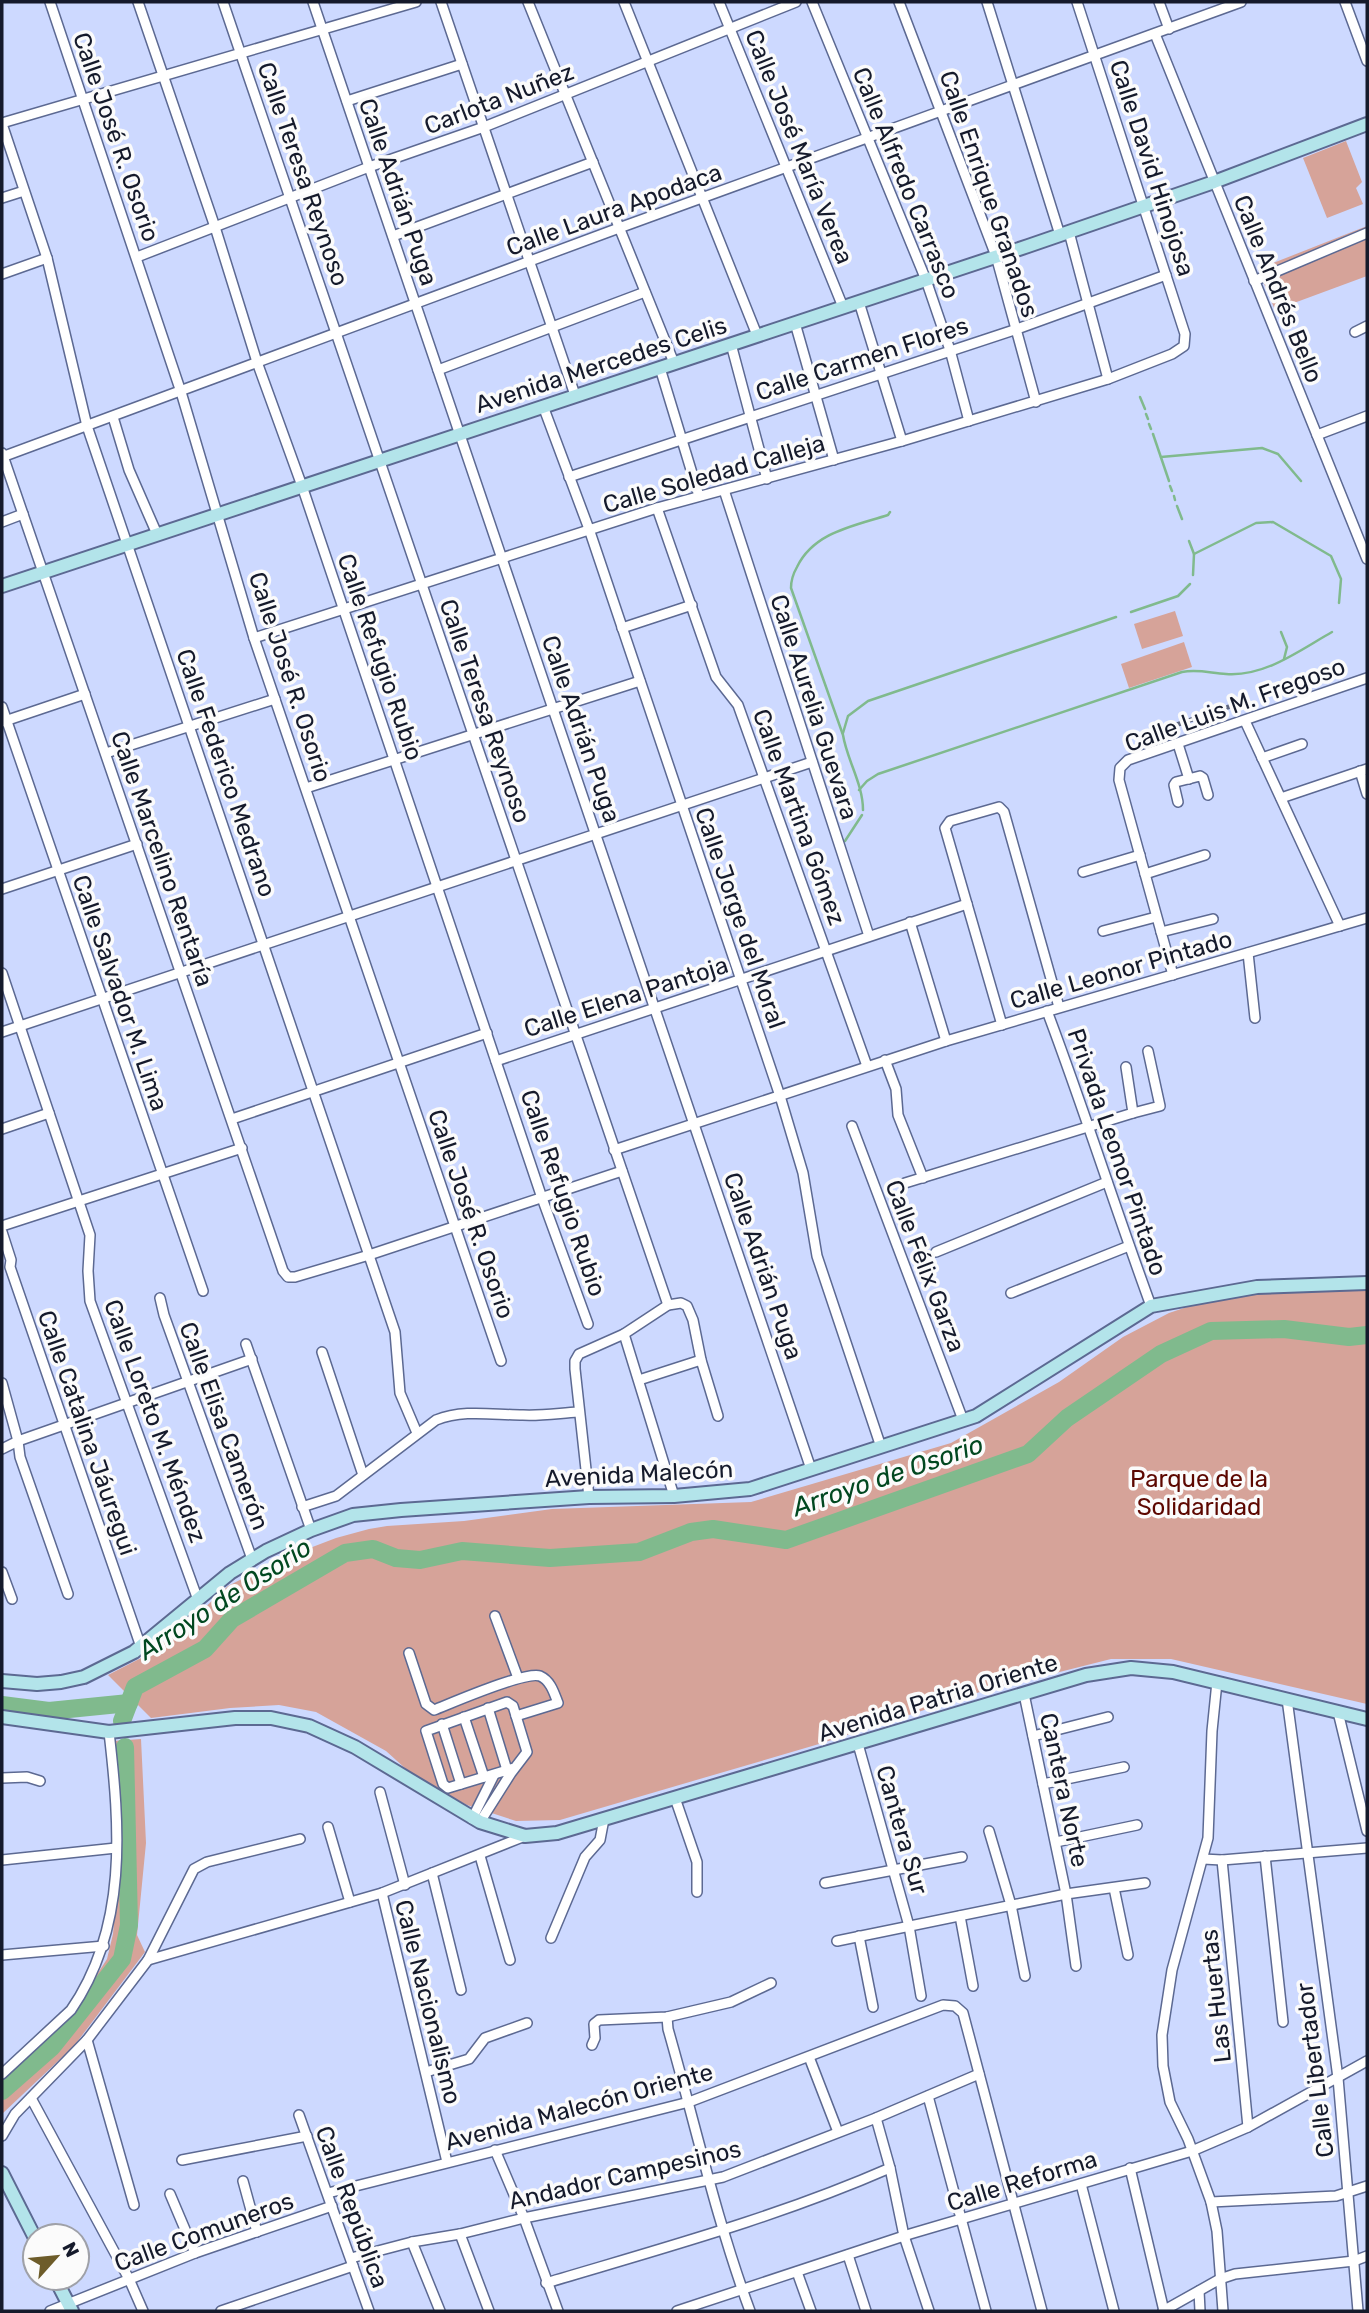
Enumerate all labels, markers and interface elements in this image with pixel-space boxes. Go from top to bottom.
street label: Calle José María Verea [739,26,859,268]
street label: Calle José R. Osorio [67,29,165,245]
street label: Calle David Hinojosa [1104,56,1200,280]
street label: Carlota Nuñez [420,58,578,140]
street label: Calle Teresa Reynoso [252,59,354,289]
street label: Calle Alfredo Carrasco [847,63,965,303]
street label: Calle Enrique Granados [934,67,1044,321]
street label: Calle Adrián Puga [353,95,443,289]
street label: Calle Laura Apodaca [503,158,725,262]
street label: Calle Andrés Bello [1228,191,1328,387]
street label: Avenida Mercedes Celis [472,311,730,419]
street label: Calle Carmen Flores [752,311,972,407]
street label: Calle Soledad Calleja [600,429,828,519]
street label: Calle Refugio Rubio [331,550,429,764]
street label: Calle José R. Osorio [243,568,337,786]
street label: Calle Aurelia Guevara [764,591,864,823]
street label: Calle Teresa Reynoso [434,596,536,826]
street label: Calle Adrián Puga [536,632,626,826]
street label: Calle Federico Medrano [170,645,282,901]
street label: Calle Luis M. Fregoso [1121,652,1349,758]
street label: Calle Martina Gómez [747,705,851,929]
street label: Calle Marcelino Rentaría [105,728,219,990]
street label: Calle Jorge del Moral [689,804,791,1032]
street label: Calle Salvador M. Lima [66,871,174,1115]
street label: Calle Leonor Pintado [1007,925,1235,1015]
street label: Calle Elena Pantoja [520,951,732,1043]
street label: Privada Leonor Pintado [1062,1025,1172,1279]
street label: Calle Refugio Rubio [514,1086,612,1300]
street label: Calle José R. Osorio [422,1106,520,1322]
street label: Calle Adrián Puga [718,1169,808,1363]
street label: Calle Félix Garza [879,1176,971,1356]
street label: Calle Loreto M. Méndez [98,1296,212,1546]
street label: Calle Catalina Jáuregui [32,1307,142,1559]
street label: Calle Elisa Camerón [173,1318,275,1534]
water label: Arroyo de Osorio [786,1429,988,1524]
street label: Avenida Malecón [544,1455,734,1493]
park label: Parque de la Solidaridad [1130,1465,1268,1521]
water label: Arroyo de Osorio [131,1532,317,1668]
street label: Avenida Patria Oriente [815,1648,1061,1748]
street label: Cantera Norte [1034,1710,1094,1870]
street label: Cantera Sur [870,1762,934,1898]
street label: Calle Nacionalismo [389,1897,467,2107]
street label: Las Huertas [1195,1928,1237,2064]
street label: Calle Libertador [1290,1981,1340,2159]
street label: Avenida Malecón Oriente [442,2058,716,2156]
street label: Calle República [310,2122,394,2292]
street label: Andador Campesinos [506,2135,744,2215]
street label: Calle Reforma [944,2145,1100,2217]
street label: Calle Comuneros [111,2187,297,2277]
north arrow [21,2222,91,2292]
text: N [57,2238,84,2261]

